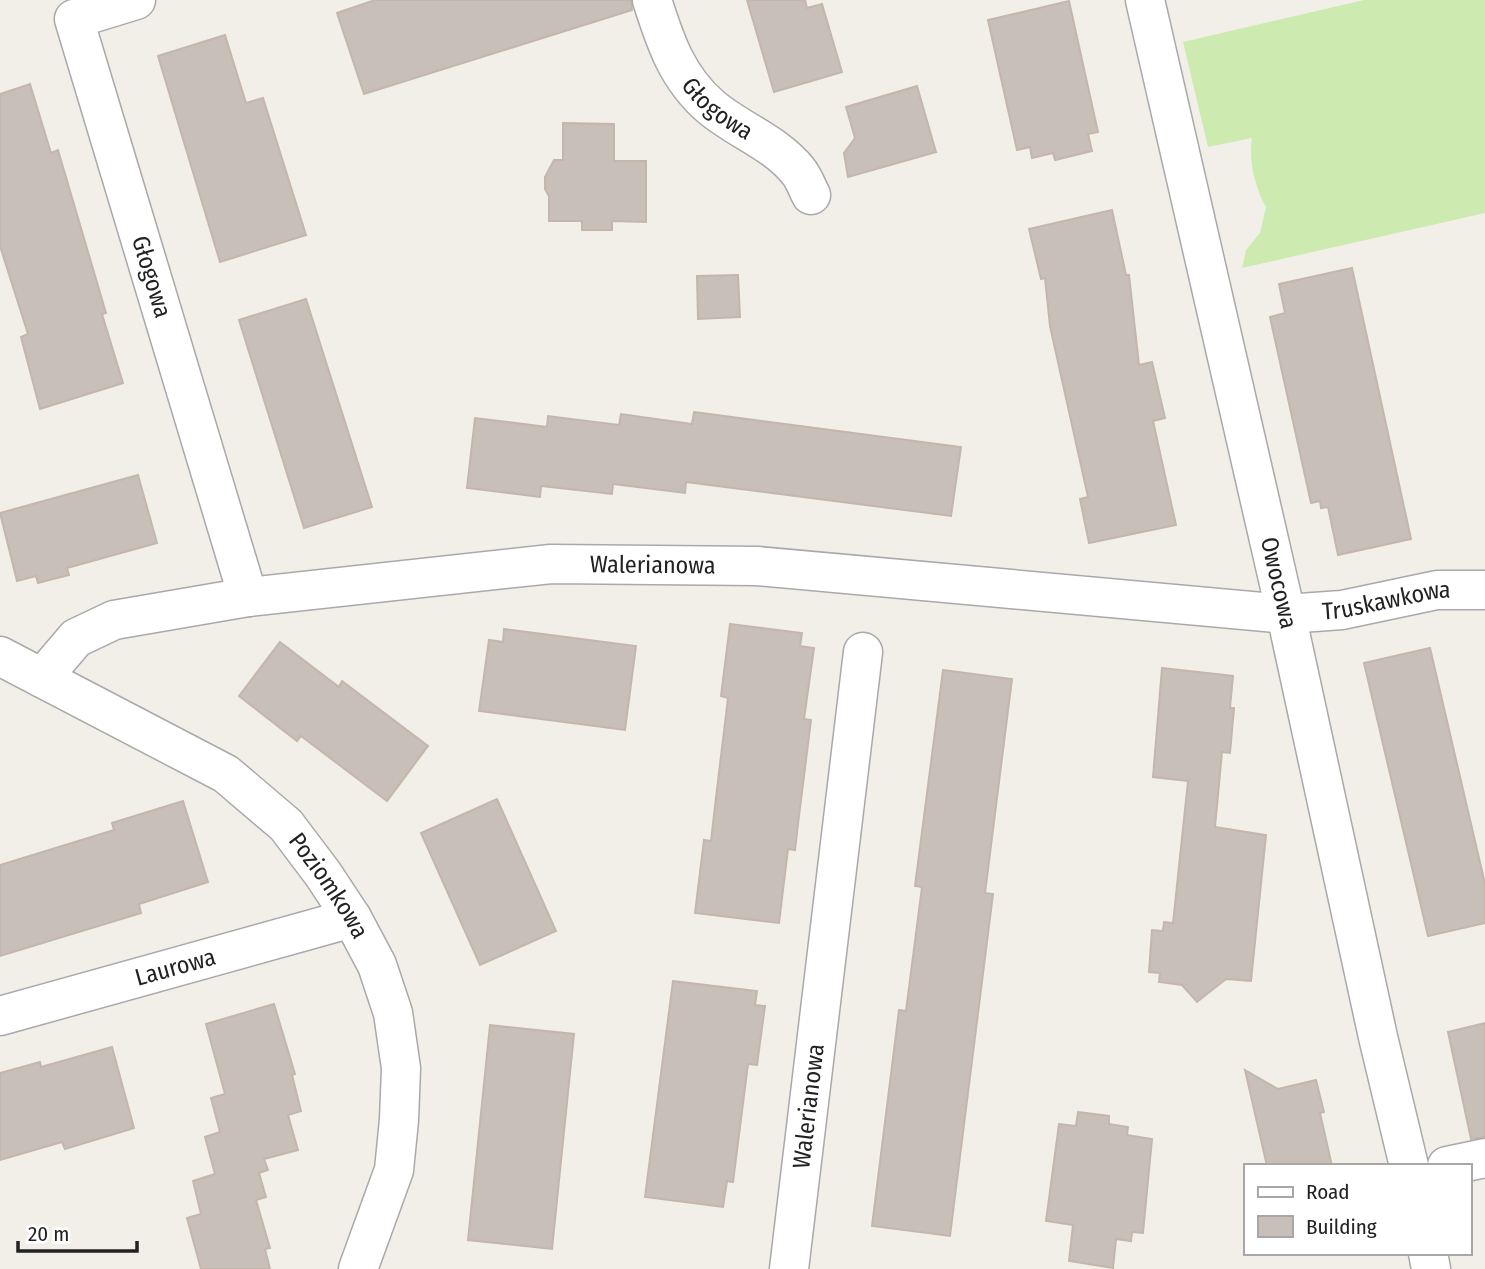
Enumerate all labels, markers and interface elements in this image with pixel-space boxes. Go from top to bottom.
street label: Głogowa [676,72,758,146]
street label: Głogowa [126,233,177,321]
street label: Owocowa [1255,534,1303,631]
street label: Walerianowa [590,550,716,580]
street label: Truskawkowa [1321,576,1451,625]
street label: Poziomkowa [283,827,374,943]
street label: Laurowa [132,943,219,992]
street label: Walerianowa [787,1042,830,1170]
legend [1244,1164,1471,1255]
text: Road [1306,1179,1350,1205]
scale bar [18,1210,136,1254]
text: Building [1306,1214,1377,1240]
text: 20 m [28,1221,69,1247]

